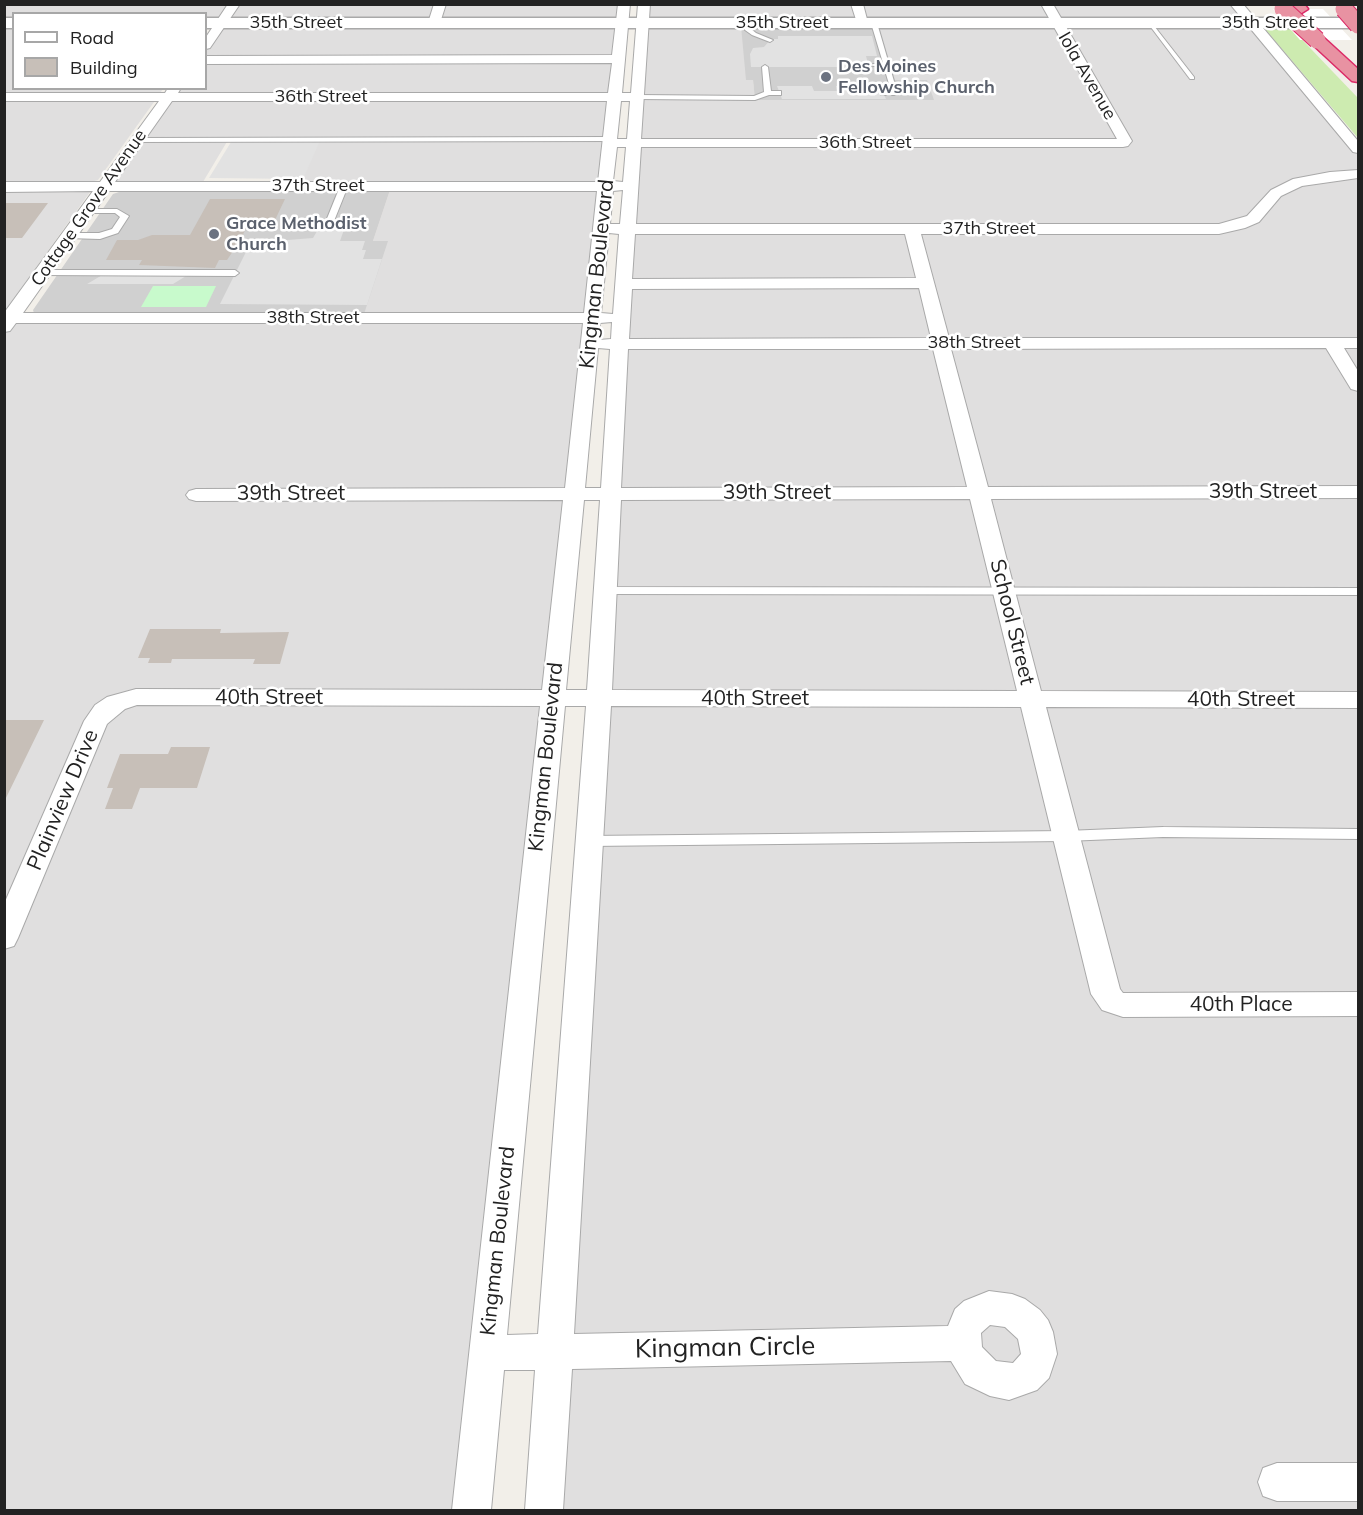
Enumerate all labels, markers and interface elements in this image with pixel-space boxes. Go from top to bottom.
legend [12,12,207,90]
street label: 35th Street [250,12,342,34]
street label: 35th Street [736,12,828,34]
street label: 35th Street [1222,12,1314,34]
text: Road [70,26,114,49]
street label: Iola Avenue [1053,28,1121,124]
text: Building [70,56,138,79]
place label: Des Moines Fellowship Church [838,56,995,98]
marker: Des Moines Fellowship Church [819,70,833,84]
street label: 36th Street [275,86,367,108]
street label: Cottage Grove Avenue [27,125,151,291]
street label: 36th Street [819,132,911,154]
street label: 37th Street [272,175,364,197]
street label: Kingman Boulevard [575,178,619,370]
place label: Grace Methodist Church [226,213,367,256]
street label: 37th Street [943,218,1035,240]
marker: Grace Methodist Church [207,227,221,241]
street label: 38th Street [267,307,359,329]
street label: 38th Street [928,332,1020,354]
street label: 39th Street [1209,479,1317,505]
street label: 39th Street [723,480,831,506]
street label: 39th Street [237,481,345,507]
street label: School Street [984,557,1040,687]
street label: Kingman Boulevard [524,661,568,853]
street label: 40th Street [215,685,323,711]
street label: 40th Street [701,686,809,712]
street label: 40th Street [1187,687,1295,713]
street label: Plainview Drive [22,726,104,874]
street label: 40th Place [1189,992,1293,1018]
street label: Kingman Boulevard [476,1145,520,1337]
street label: Kingman Circle [635,1331,815,1365]

